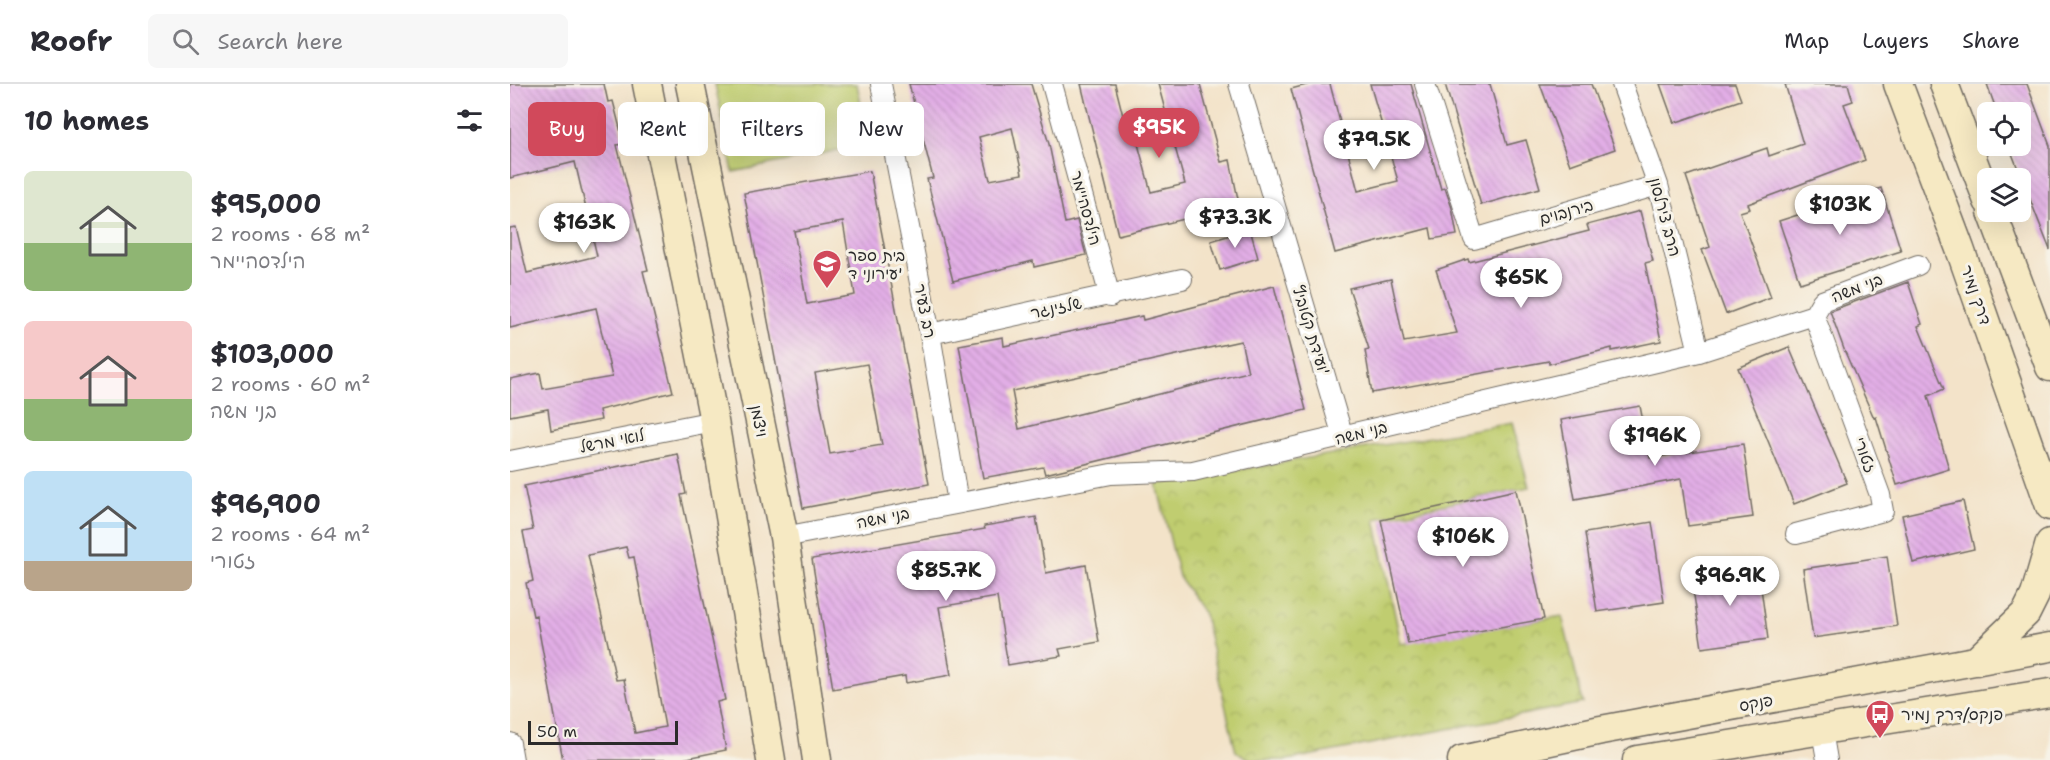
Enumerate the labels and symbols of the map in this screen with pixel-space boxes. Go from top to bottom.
pin: $95K [1123,108,1195,159]
pin: $79.5K [1325,120,1423,171]
street label: הילדסהיימר [1066,168,1106,248]
street label: הרב צירלסון [1644,175,1686,259]
pin: $103K [1798,185,1882,236]
street label: בירנבוים [1536,194,1596,230]
pin: $73.3K [1186,198,1284,249]
pin: $163K [542,203,626,254]
place label: בית ספר עירוני ד' [848,245,905,284]
school or university icon: בית ספר עירוני ד' [811,248,843,290]
pin: $65K [1485,258,1557,309]
street label: דרך נמיר [1956,262,1996,328]
street label: בני משה [1828,269,1886,307]
street label: רב צעיר [909,282,941,340]
street label: ועידת קטוביץ' [1287,283,1335,377]
street label: שלזינגר [1028,292,1084,324]
street label: ויצמן [745,403,773,439]
street label: בני משה [1333,416,1389,450]
pin: $196K [1613,416,1697,467]
street label: לואי מרשל [578,424,647,458]
street label: זטורי [1849,434,1881,476]
street label: בני משה [855,503,911,533]
pin: $106K [1421,517,1505,568]
pin: $85.7K [897,551,995,602]
pin: $96.9K [1681,556,1779,607]
street label: פנקס [1737,690,1775,716]
bus stop icon: פנקס/דרך נמיר [1864,698,1896,740]
place label: פנקס/דרך נמיר [1901,704,2003,725]
scale bar [528,718,678,746]

